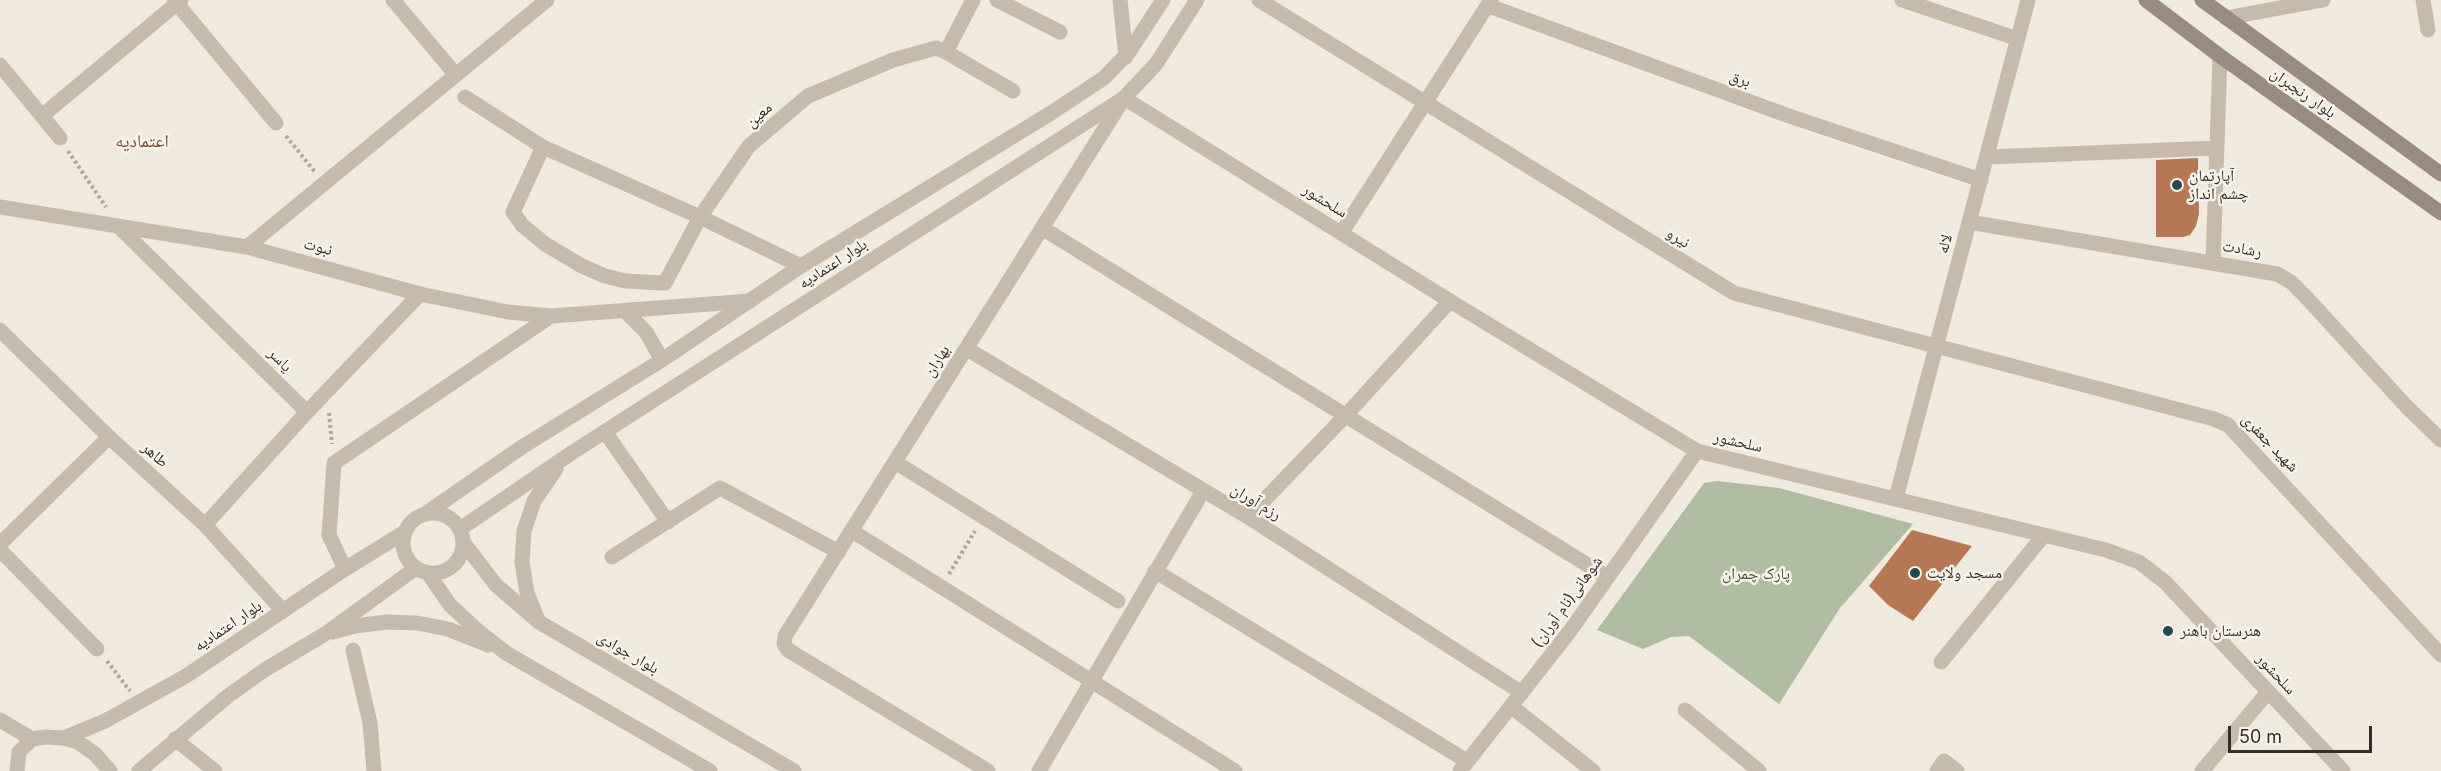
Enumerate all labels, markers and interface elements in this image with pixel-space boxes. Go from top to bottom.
street label: بلوار رنجبران [2266,63,2340,123]
street label: برق [1727,66,1753,92]
street label: معین [742,98,776,132]
district label: اعتمادیه [115,131,169,153]
place label: آپارتمان چشم انداز [2189,166,2249,204]
marker: آپارتمان چشم انداز [2170,178,2184,192]
street label: سلحشور [1299,180,1351,222]
street label: نیرو [1663,223,1693,253]
street label: لاله [1933,232,1957,256]
street label: نبوت [302,234,334,260]
street label: بلوار اعتمادیه [795,235,871,293]
street label: رشادت [2221,236,2263,262]
street label: بهاران [920,342,954,380]
street label: یاسر [264,344,296,376]
street label: شهید جعفری [2237,410,2303,476]
street label: سلحشور [1712,427,1764,457]
street label: طاهر [138,438,172,472]
street label: رزم آوران [1227,480,1285,524]
street label: شوهانی(نام آوران) [1527,552,1607,652]
place label: مسجد ولایت [1927,563,2002,583]
park label: پارک چمران [1722,564,1790,584]
marker: مسجد ولایت [1908,566,1922,580]
street label: بلوار اعتمادیه [190,596,266,656]
place label: هنرستان باهنر [2180,621,2261,641]
marker: هنرستان باهنر [2161,624,2175,638]
street label: بلوار جوادی [594,628,662,678]
street label: سلحشور [2252,649,2300,699]
scale bar [2231,714,2375,752]
text: 50 m [2239,726,2282,747]

